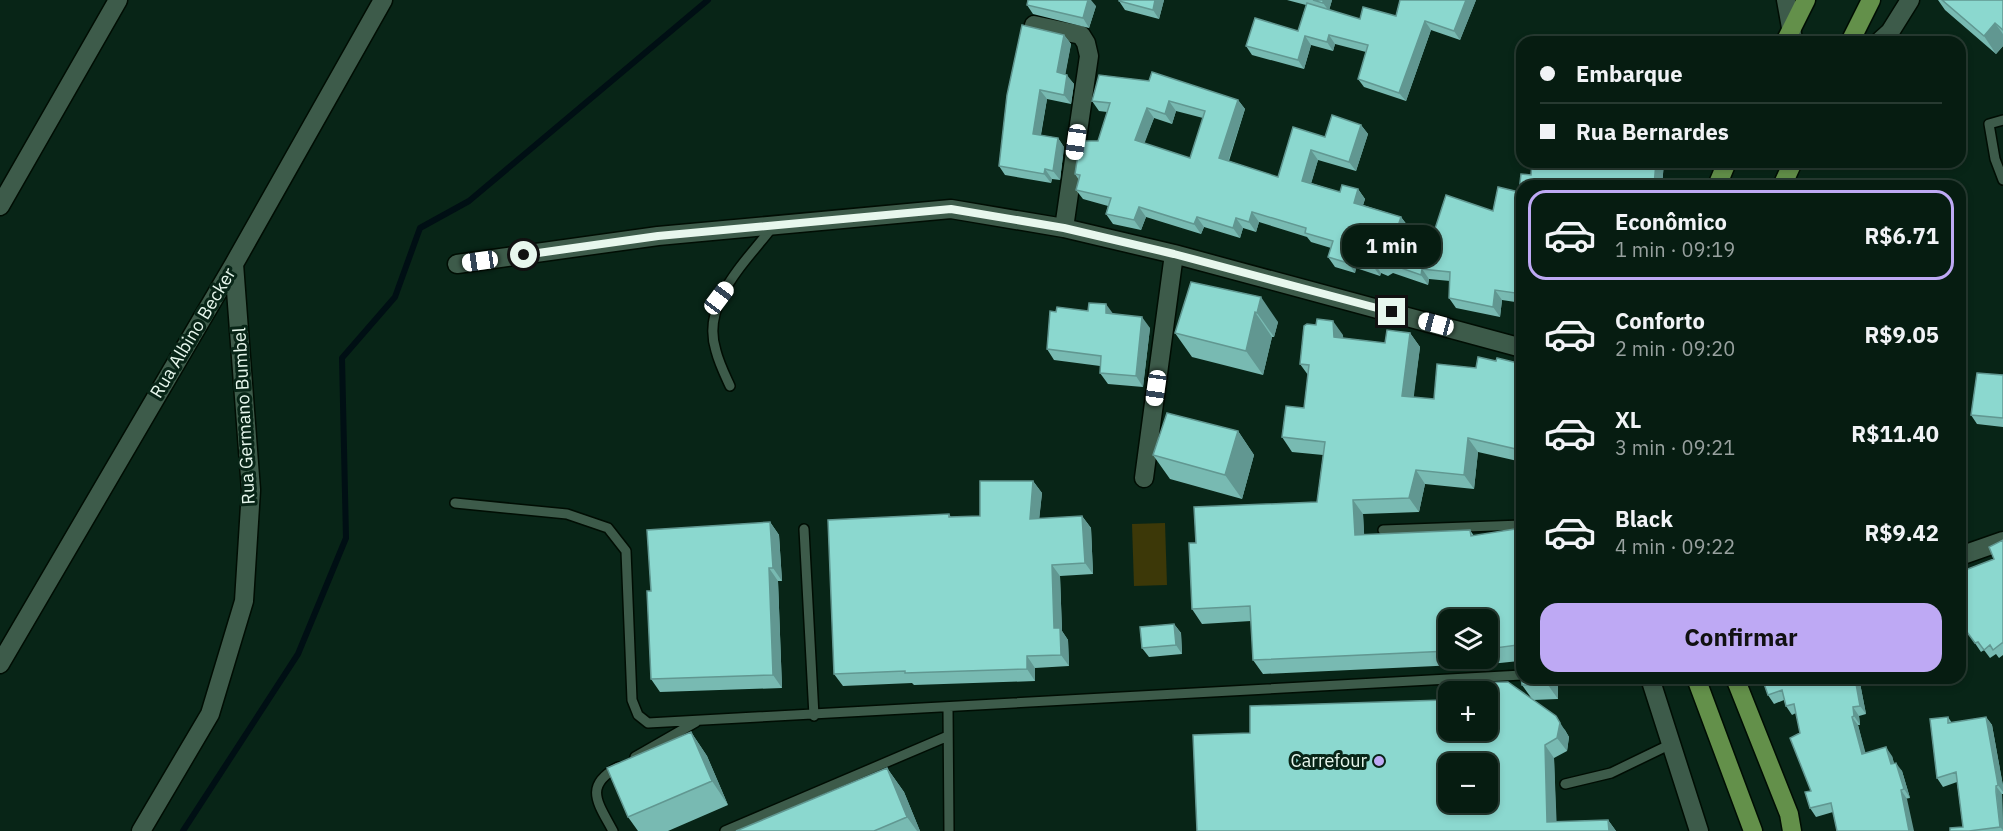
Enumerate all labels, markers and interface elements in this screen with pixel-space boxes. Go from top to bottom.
text: Embarque [1576,59,1683,88]
text: Rua Bernardes [1576,117,1729,146]
car [1065,123,1087,161]
text: Econômico [1615,207,1727,236]
icon: car [1543,208,1597,262]
text: R$6.71 [1865,221,1939,250]
callout: 1 min [1342,225,1442,267]
text: 1 min [1365,232,1418,259]
text: 1 min · 09:19 [1615,236,1735,263]
route start [510,241,537,268]
car [461,250,499,272]
street label: Rua Albino Becker [145,263,241,402]
car [701,278,737,318]
route end [1378,298,1405,325]
text: Conforto [1615,306,1705,335]
icon: car [1543,307,1597,361]
car [1416,311,1456,337]
text: R$9.05 [1865,320,1939,349]
street label: Rua Germano Bumbel [227,327,260,505]
text: 2 min · 09:20 [1615,335,1735,362]
car [1145,369,1167,407]
text: XL [1615,405,1641,434]
icon: car [1543,406,1597,460]
text: R$11.40 [1851,419,1939,448]
text: 3 min · 09:21 [1615,434,1735,461]
text: Black [1615,504,1673,533]
icon: car [1543,505,1597,559]
text: R$9.42 [1865,518,1939,547]
text: 4 min · 09:22 [1615,533,1735,560]
button: Confirmar [1540,603,1942,672]
map controls [1438,609,1498,813]
button: layers [1438,609,1498,669]
button: + [1438,681,1498,741]
place label: Carrefour [1291,749,1367,772]
button: − [1438,753,1498,813]
marker: Carrefour [1372,754,1386,768]

